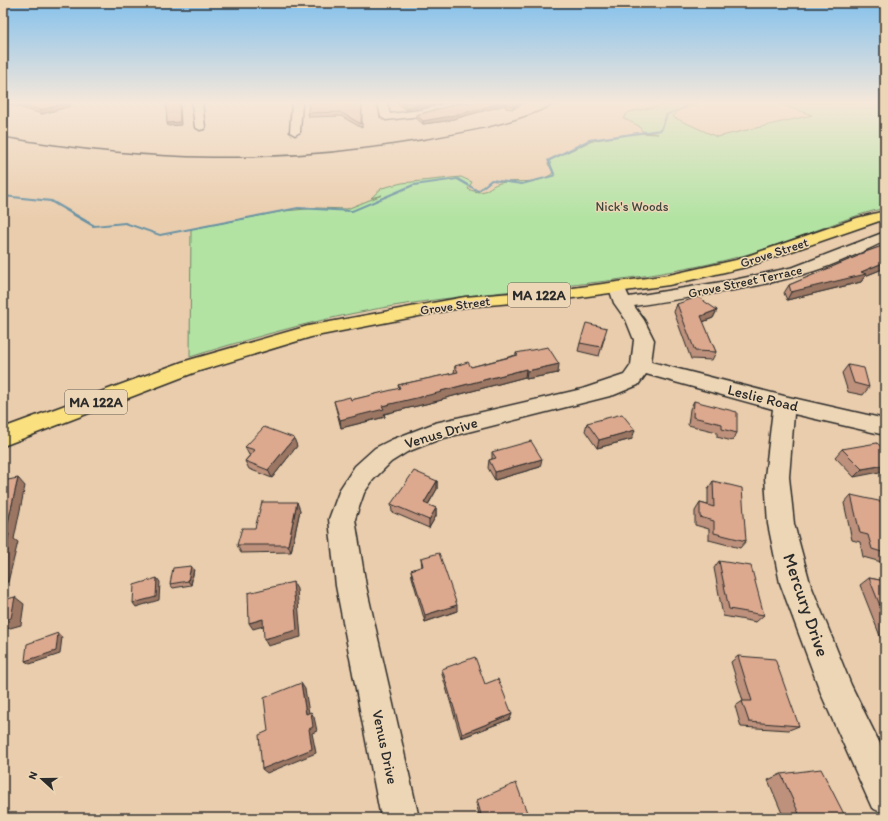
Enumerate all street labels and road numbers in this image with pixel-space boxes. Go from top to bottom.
street label: Grove Street [738,234,810,271]
street label: Grove Street Terrace [687,262,803,301]
road number: MA 122A [508,283,570,307]
street label: Grove Street [419,293,491,318]
street label: Leslie Road [726,381,801,416]
road number: MA 122A [65,390,127,414]
street label: Venus Drive [402,413,480,453]
street label: Mercury Drive [778,550,834,660]
street label: Venus Drive [368,708,402,786]

